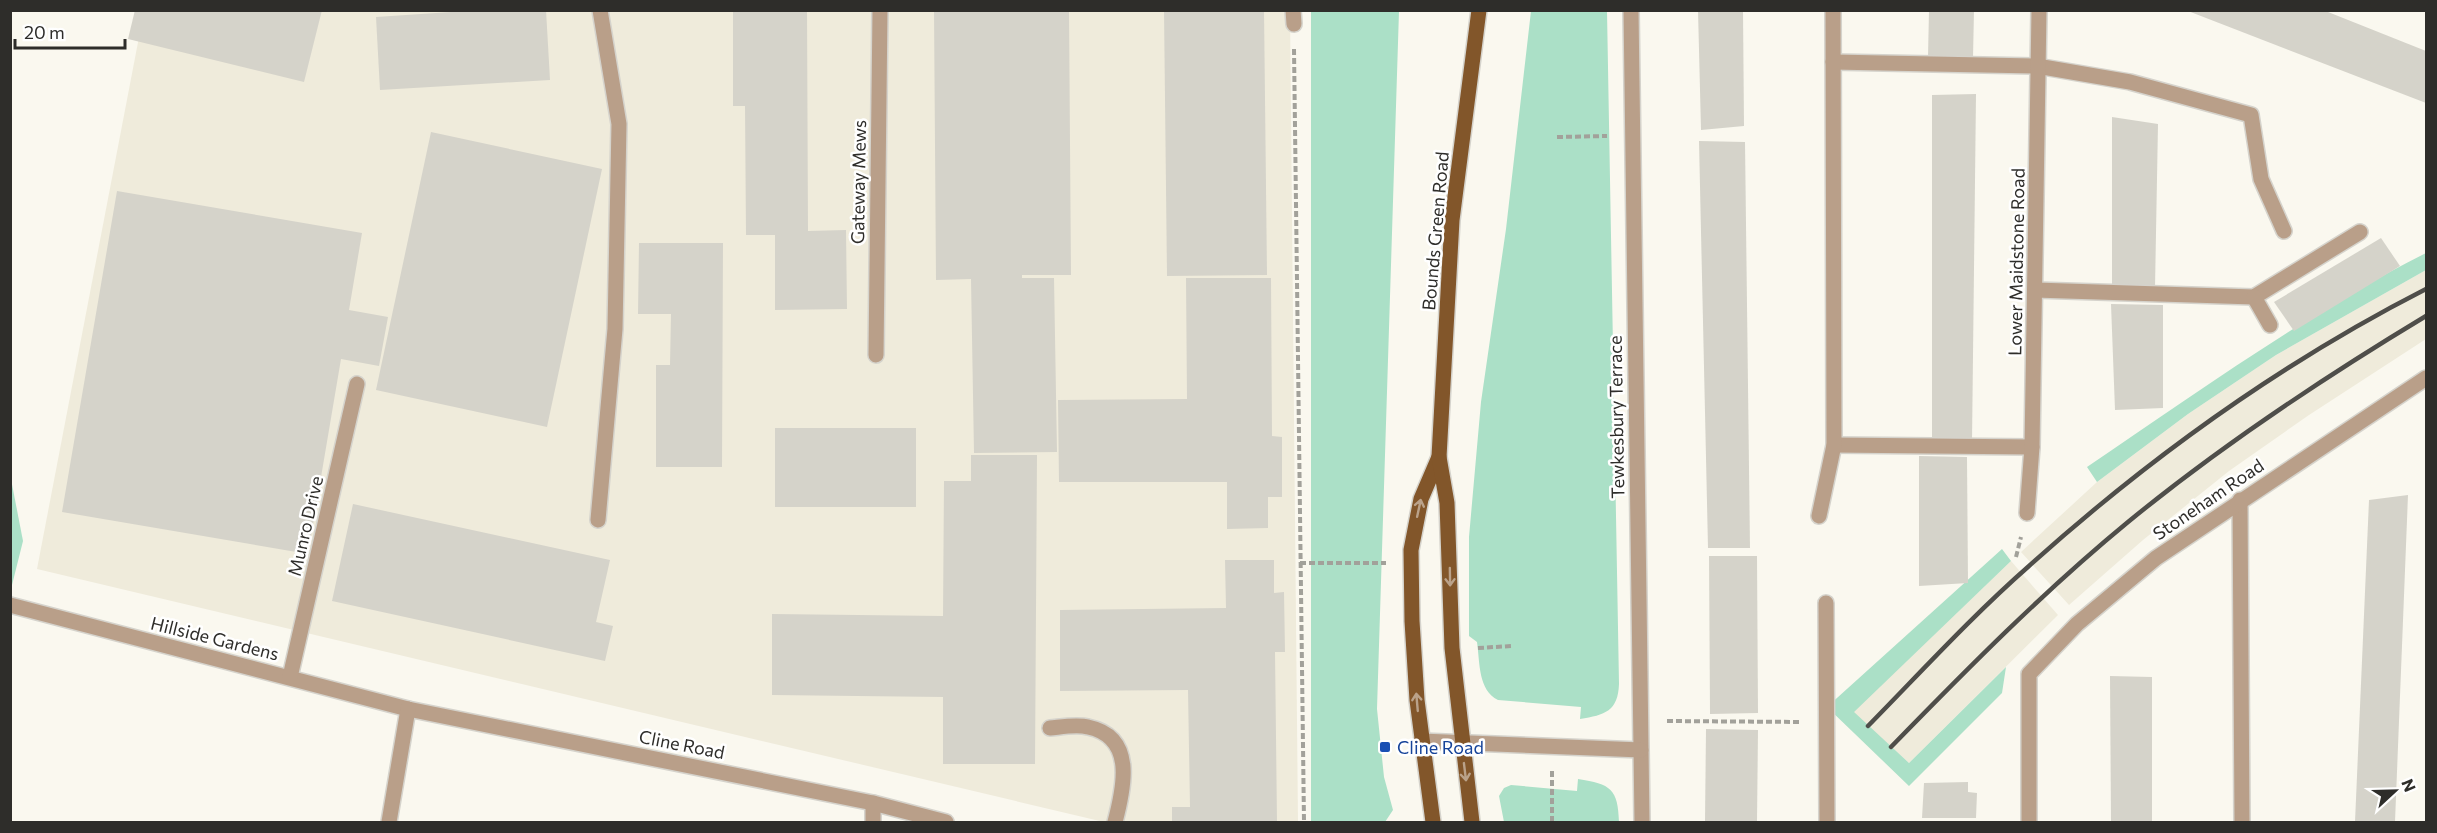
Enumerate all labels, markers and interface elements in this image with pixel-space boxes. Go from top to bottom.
scale bar [15,12,124,50]
text: 20 m [24,21,65,43]
street label: Gateway Mews [846,120,870,244]
street label: Bounds Green Road [1417,151,1453,311]
street label: Lower Maidstone Road [2003,168,2029,356]
street label: Tewkesbury Terrace [1604,335,1628,499]
street label: Stoneham Road [2148,454,2268,544]
street label: Munro Drive [283,474,327,578]
one-way arrow [1414,499,1426,518]
one-way arrow [1444,567,1456,587]
street label: Hillside Gardens [149,611,281,665]
one-way arrow [1411,693,1422,713]
street label: Cline Road [637,725,727,763]
place label: Cline Road [1397,736,1484,758]
marker: Cline Road [1378,740,1392,754]
one-way arrow [1460,761,1471,781]
north arrow [2365,761,2425,821]
text: N [2398,776,2420,794]

